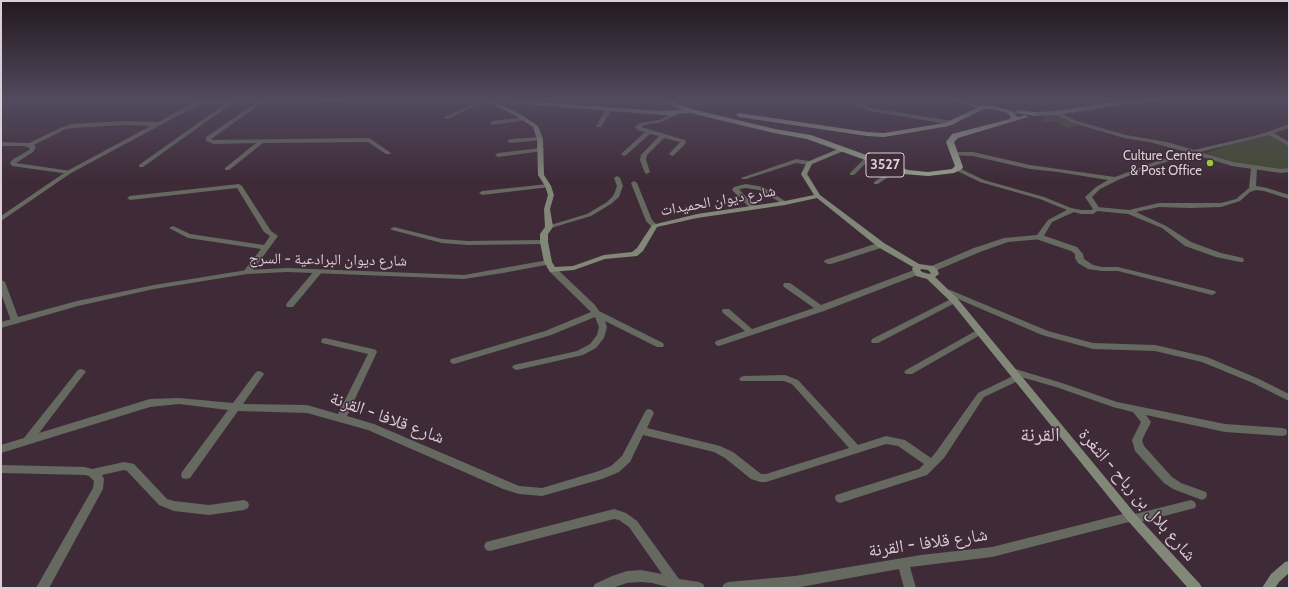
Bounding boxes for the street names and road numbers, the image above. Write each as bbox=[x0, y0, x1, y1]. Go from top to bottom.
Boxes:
road number: 3527 bbox=[866, 153, 904, 177]
street label: شارع ديوان الحميدات bbox=[659, 182, 777, 220]
street label: شارع ديوان البرادعية - السرج bbox=[249, 250, 407, 270]
street label: شارع قلافا - القرنة bbox=[327, 387, 447, 449]
street label: شارع بلال بن رباح - الثغرة bbox=[1073, 424, 1201, 566]
street label: شارع قلافا - القرنة bbox=[867, 524, 989, 562]

